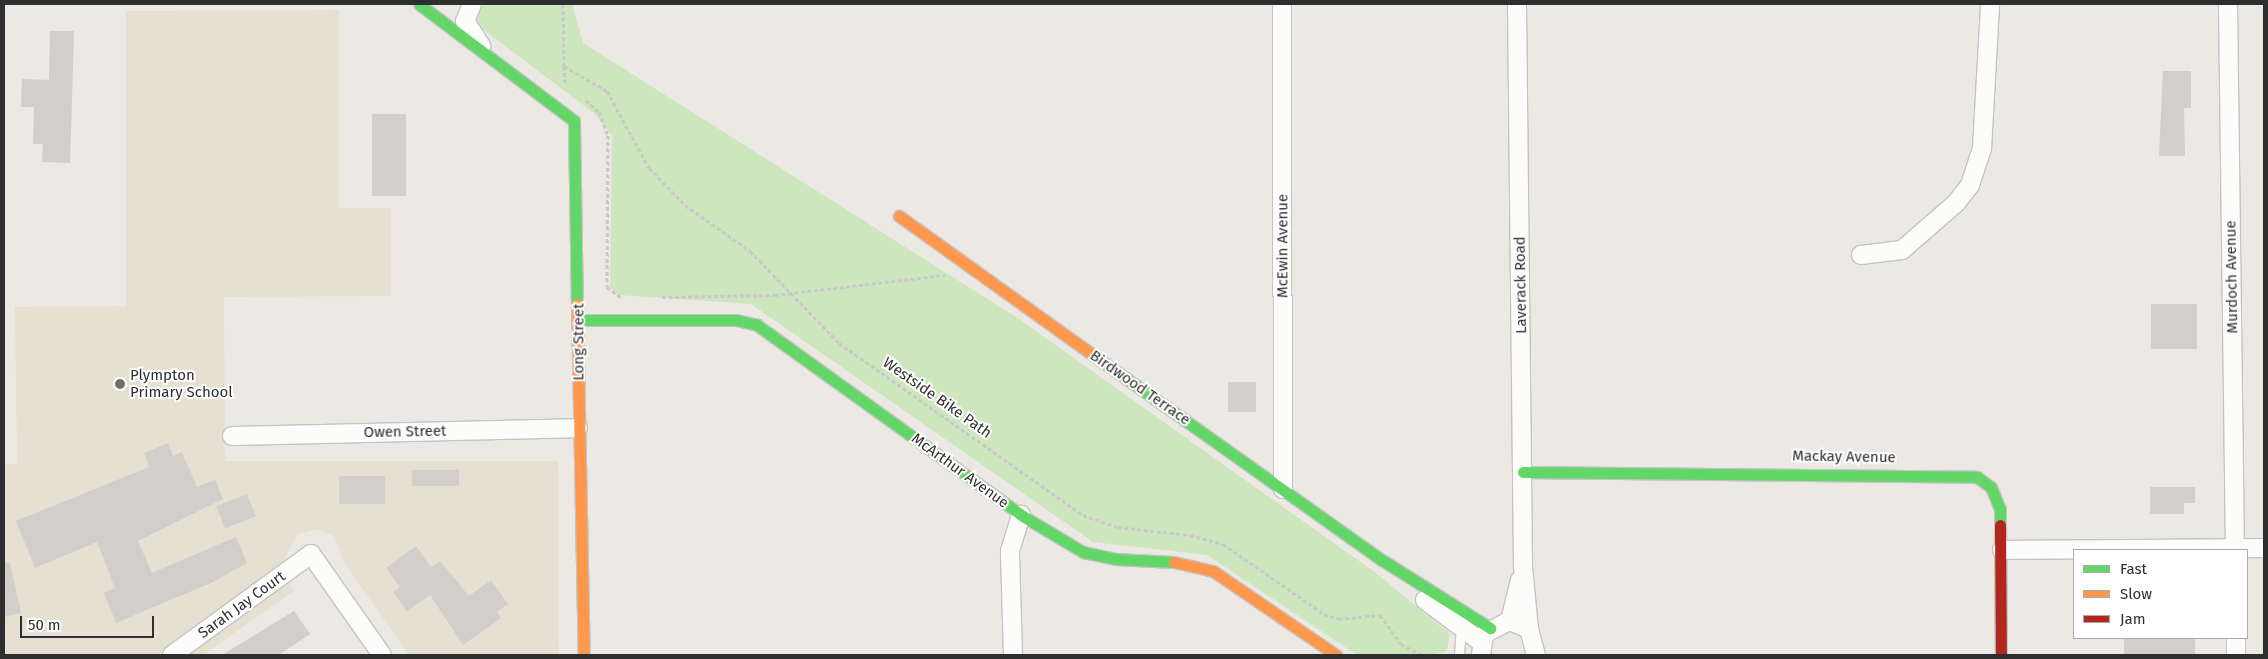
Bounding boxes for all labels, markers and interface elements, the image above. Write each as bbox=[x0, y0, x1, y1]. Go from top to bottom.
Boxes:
street label: McEwin Avenue bbox=[1274, 194, 1292, 298]
street label: Murdoch Avenue bbox=[2222, 220, 2242, 334]
street label: Laverack Road bbox=[1511, 236, 1531, 334]
street label: Long Street bbox=[570, 303, 588, 381]
street label: Birdwood Terrace bbox=[1086, 347, 1194, 429]
street label: Westside Bike Path bbox=[879, 354, 995, 442]
place label: Plympton Primary School bbox=[130, 366, 233, 401]
marker: Plympton Primary School bbox=[114, 378, 126, 390]
street label: Owen Street bbox=[363, 422, 447, 442]
street label: McArthur Avenue bbox=[908, 430, 1012, 512]
street label: Mackay Avenue bbox=[1792, 447, 1896, 467]
legend bbox=[2073, 549, 2248, 639]
text: Fast bbox=[2120, 560, 2147, 578]
street label: Sarah Jay Court bbox=[195, 567, 289, 643]
text: Slow bbox=[2120, 585, 2152, 603]
scale bar bbox=[22, 606, 156, 638]
text: Jam bbox=[2120, 610, 2146, 628]
text: 50 m bbox=[28, 616, 61, 634]

